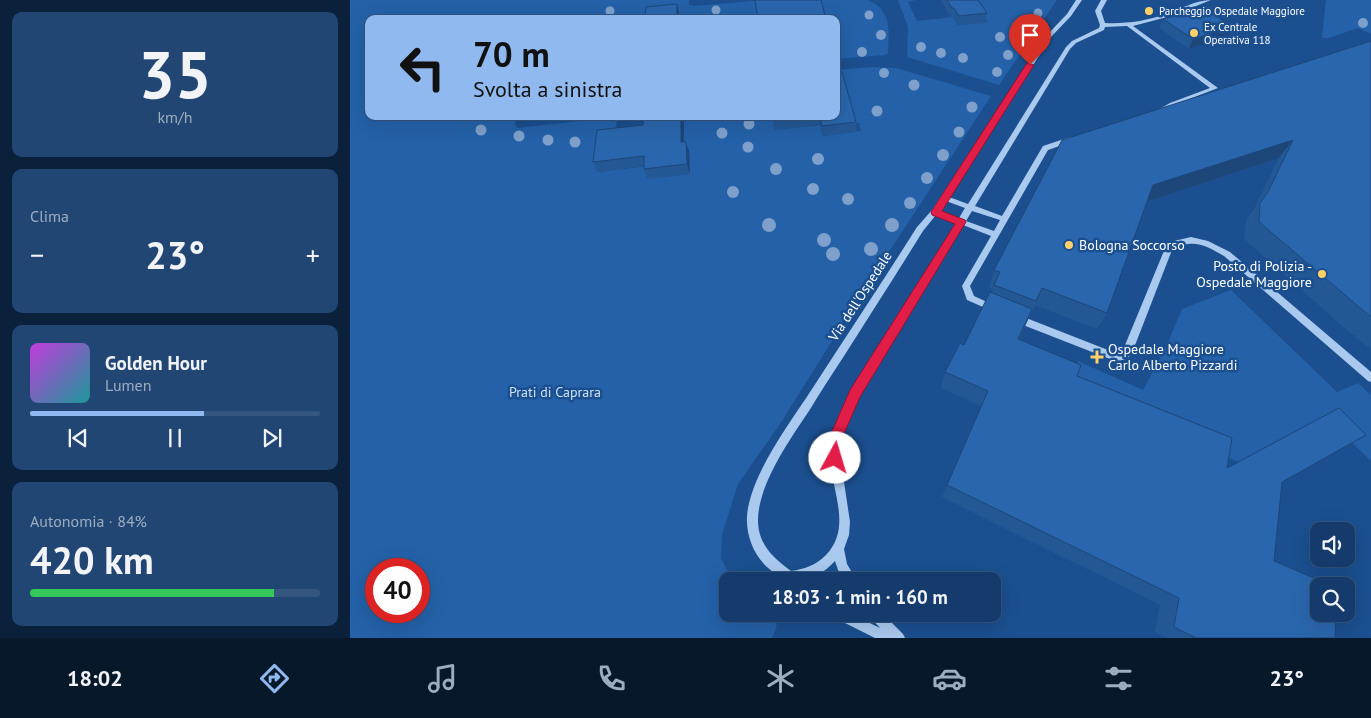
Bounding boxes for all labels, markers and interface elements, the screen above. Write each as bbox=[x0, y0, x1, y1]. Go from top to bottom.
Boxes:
place label: Parcheggio Ospedale Maggiore bbox=[1159, 4, 1305, 18]
marker: Parcheggio Ospedale Maggiore bbox=[1143, 5, 1155, 17]
pin bbox=[1009, 14, 1051, 65]
place label: Ex Centrale Operativa 118 bbox=[1204, 20, 1271, 47]
icon: arrive bbox=[1016, 21, 1044, 49]
marker: Ex Centrale Operativa 118 bbox=[1188, 27, 1200, 39]
text: 70 m bbox=[473, 31, 550, 77]
text: 35 bbox=[138, 32, 212, 116]
icon: left bbox=[390, 35, 455, 100]
text: Svolta a sinistra bbox=[473, 75, 623, 103]
text: km/h bbox=[157, 107, 193, 127]
text: Clima bbox=[30, 206, 69, 226]
text: 23° bbox=[145, 230, 205, 279]
text: − bbox=[30, 236, 44, 273]
text: + bbox=[306, 236, 320, 273]
place label: Bologna Soccorso bbox=[1079, 236, 1185, 254]
marker: Bologna Soccorso bbox=[1063, 239, 1075, 251]
street label: Via dell'Ospedale bbox=[824, 248, 896, 345]
place label: Posto di Polizia - Ospedale Maggiore bbox=[1196, 257, 1312, 291]
marker: Posto di Polizia - Ospedale Maggiore bbox=[1316, 268, 1328, 280]
place label: Ospedale Maggiore Carlo Alberto Pizzardi bbox=[1108, 340, 1237, 374]
marker: Ospedale Maggiore Carlo Alberto Pizzardi bbox=[1090, 350, 1104, 364]
text: Golden Hour bbox=[105, 351, 207, 375]
text: Lumen bbox=[105, 375, 151, 395]
park label: Prati di Caprara bbox=[509, 383, 601, 401]
icon: previous bbox=[64, 424, 92, 452]
icon: pause bbox=[161, 424, 189, 452]
icon: next bbox=[258, 424, 286, 452]
position arrow bbox=[808, 431, 860, 483]
text: Autonomia · 84% bbox=[30, 511, 147, 531]
map controls bbox=[1310, 522, 1355, 622]
button: sound bbox=[1310, 522, 1355, 567]
text: 420 km bbox=[30, 535, 154, 584]
speed limit sign: 40 bbox=[365, 558, 430, 623]
button: search bbox=[1310, 577, 1355, 622]
text: 18:03 · 1 min · 160 m bbox=[772, 585, 948, 609]
icon: directions bbox=[257, 661, 292, 696]
icon: music bbox=[425, 661, 460, 696]
icon: phone bbox=[594, 661, 629, 696]
icon: climate bbox=[763, 661, 798, 696]
icon: car bbox=[932, 661, 967, 696]
icon: filters bbox=[1101, 661, 1136, 696]
text: 18:02 bbox=[67, 664, 123, 692]
text: 23° bbox=[1269, 664, 1304, 692]

